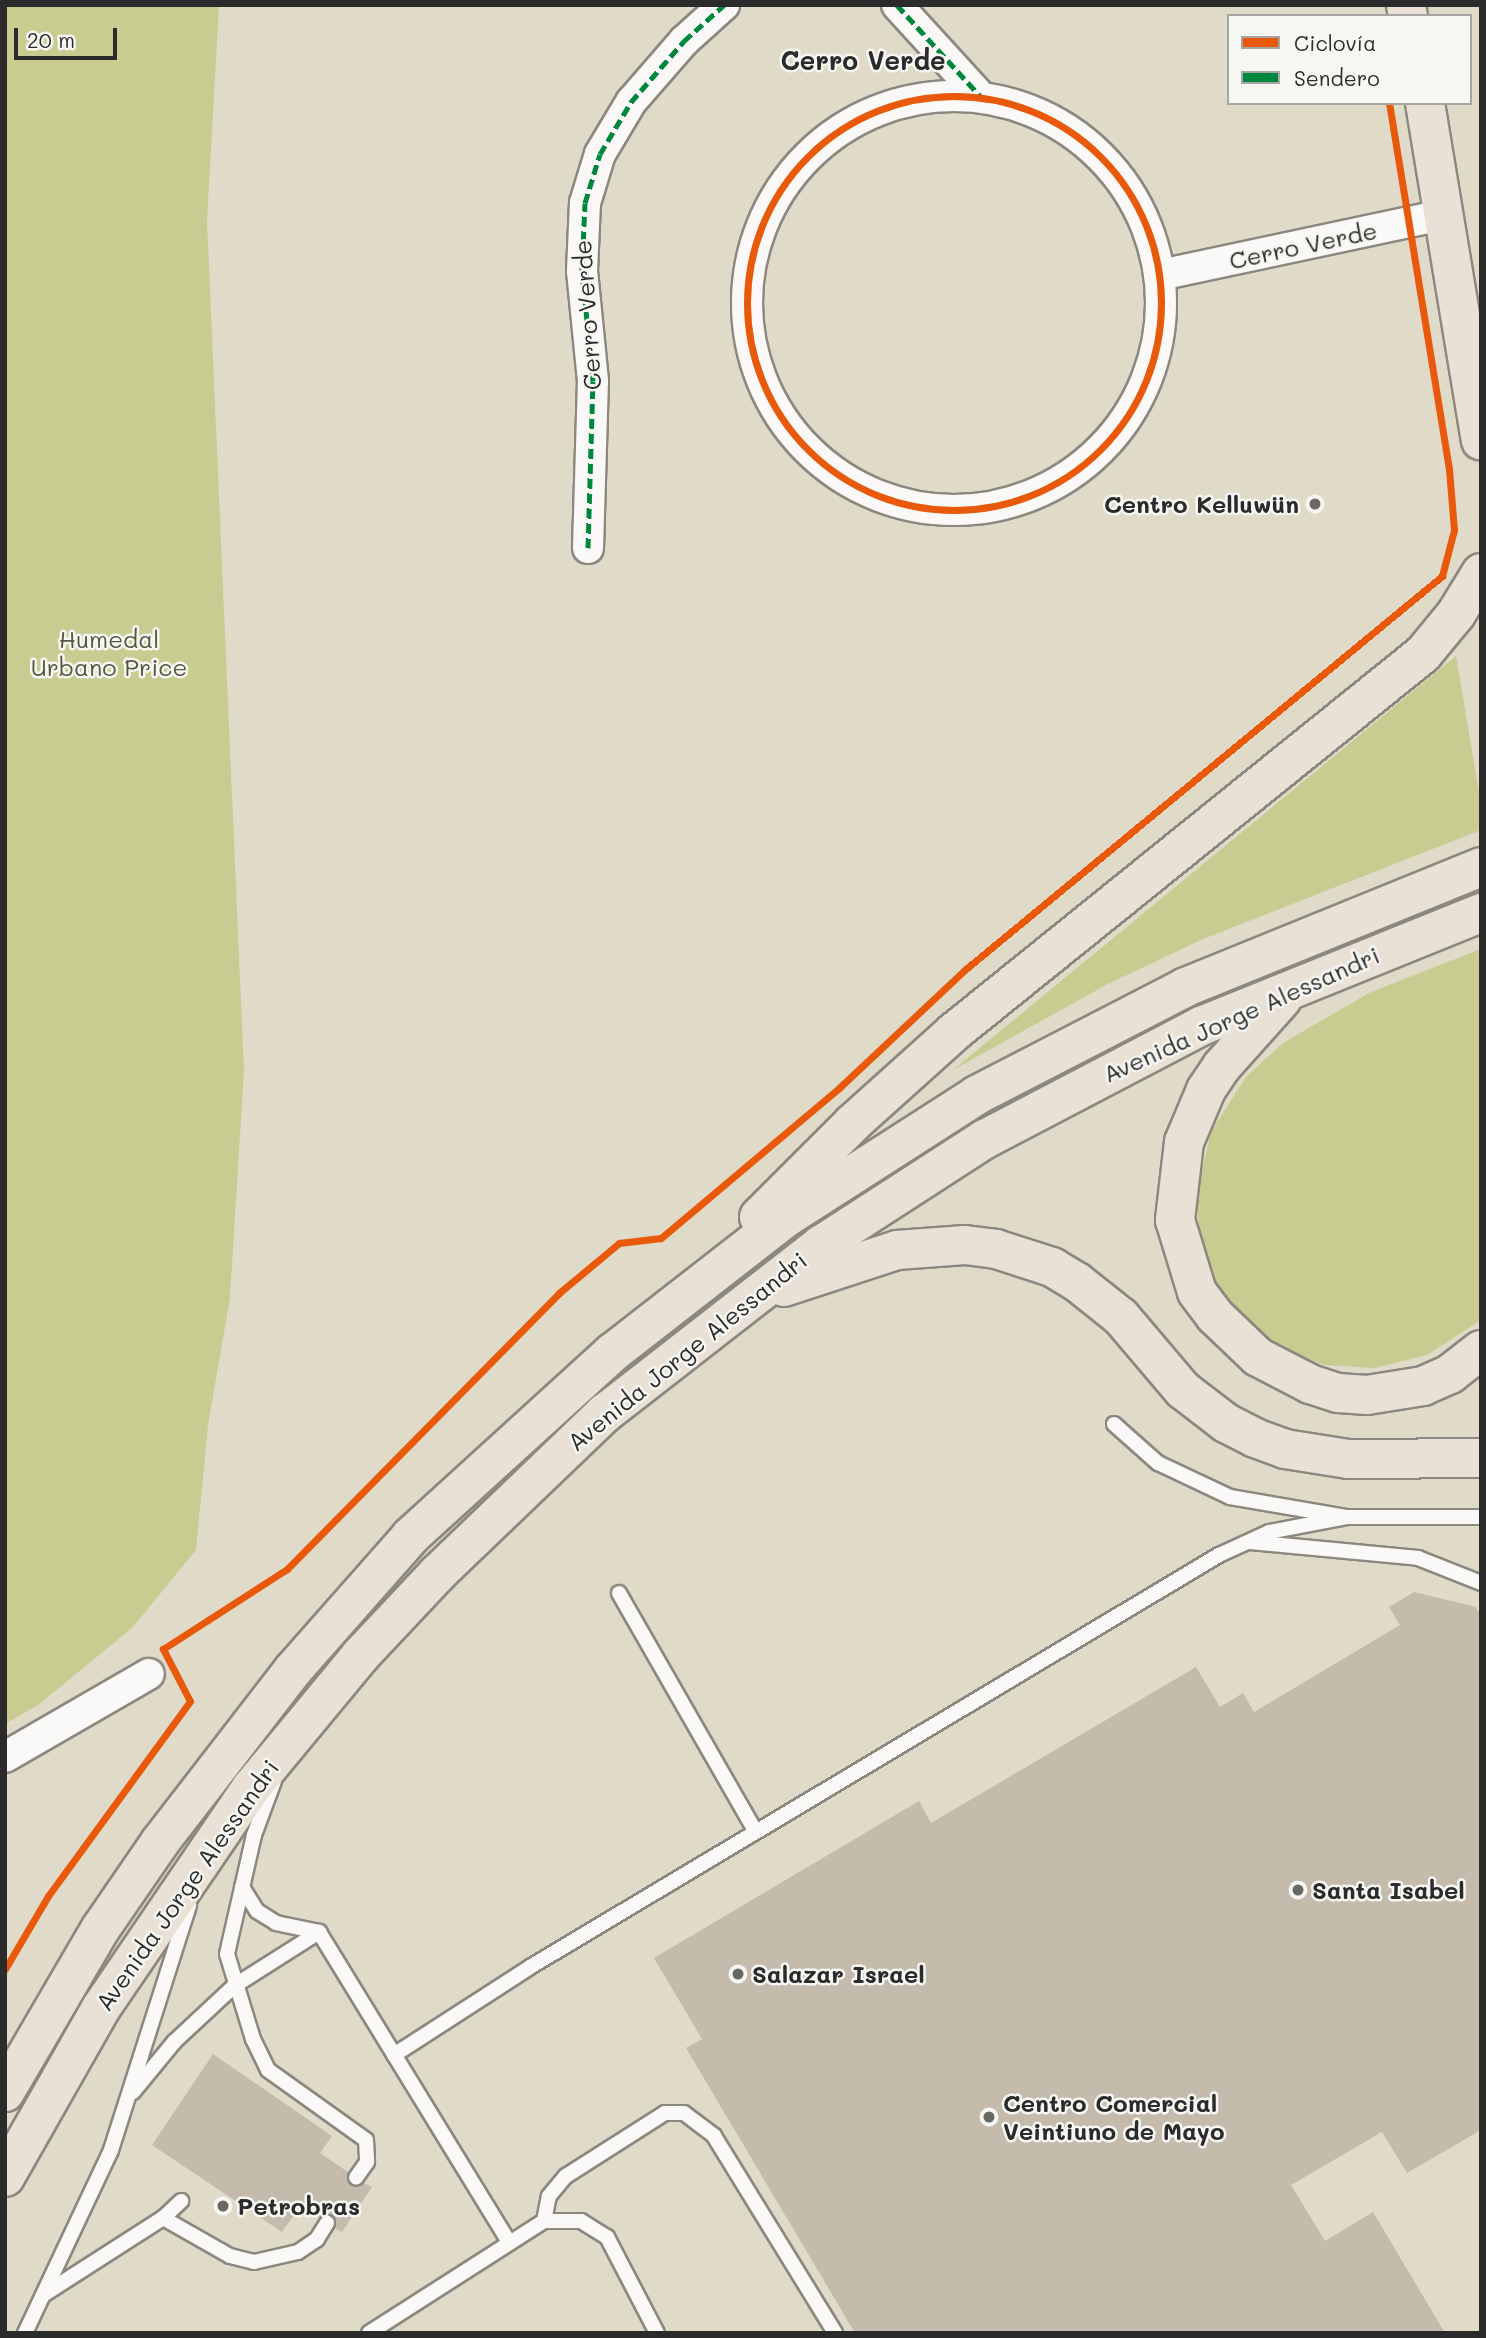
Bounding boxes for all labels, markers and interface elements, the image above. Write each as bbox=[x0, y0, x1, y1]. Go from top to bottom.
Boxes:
scale bar bbox=[18, 14, 121, 58]
legend bbox=[1227, 14, 1472, 105]
text: 20 m bbox=[27, 26, 75, 53]
text: Ciclovía bbox=[1294, 29, 1376, 56]
district label: Cerro Verde bbox=[780, 45, 946, 77]
text: Sendero bbox=[1294, 64, 1380, 91]
street label: Cerro Verde bbox=[1226, 215, 1380, 275]
street label: Cerro Verde bbox=[567, 239, 607, 391]
place label: Centro Kelluwün bbox=[1104, 490, 1299, 518]
marker: Centro Kelluwün bbox=[1305, 494, 1325, 514]
park label: Humedal Urbano Price bbox=[31, 625, 187, 681]
street label: Avenida Jorge Alessandri bbox=[1098, 940, 1384, 1088]
street label: Avenida Jorge Alessandri bbox=[561, 1245, 813, 1457]
street label: Avenida Jorge Alessandri bbox=[89, 1754, 285, 2016]
place label: Santa Isabel bbox=[1312, 1876, 1465, 1904]
marker: Santa Isabel bbox=[1290, 1882, 1306, 1898]
place label: Salazar Israel bbox=[752, 1960, 925, 1988]
marker: Salazar Israel bbox=[730, 1966, 746, 1982]
place label: Centro Comercial Veintiuno de Mayo bbox=[1003, 2089, 1224, 2145]
marker: Centro Comercial Veintiuno de Mayo bbox=[981, 2109, 997, 2125]
place label: Petrobras bbox=[237, 2192, 360, 2220]
marker: Petrobras bbox=[215, 2198, 231, 2214]

